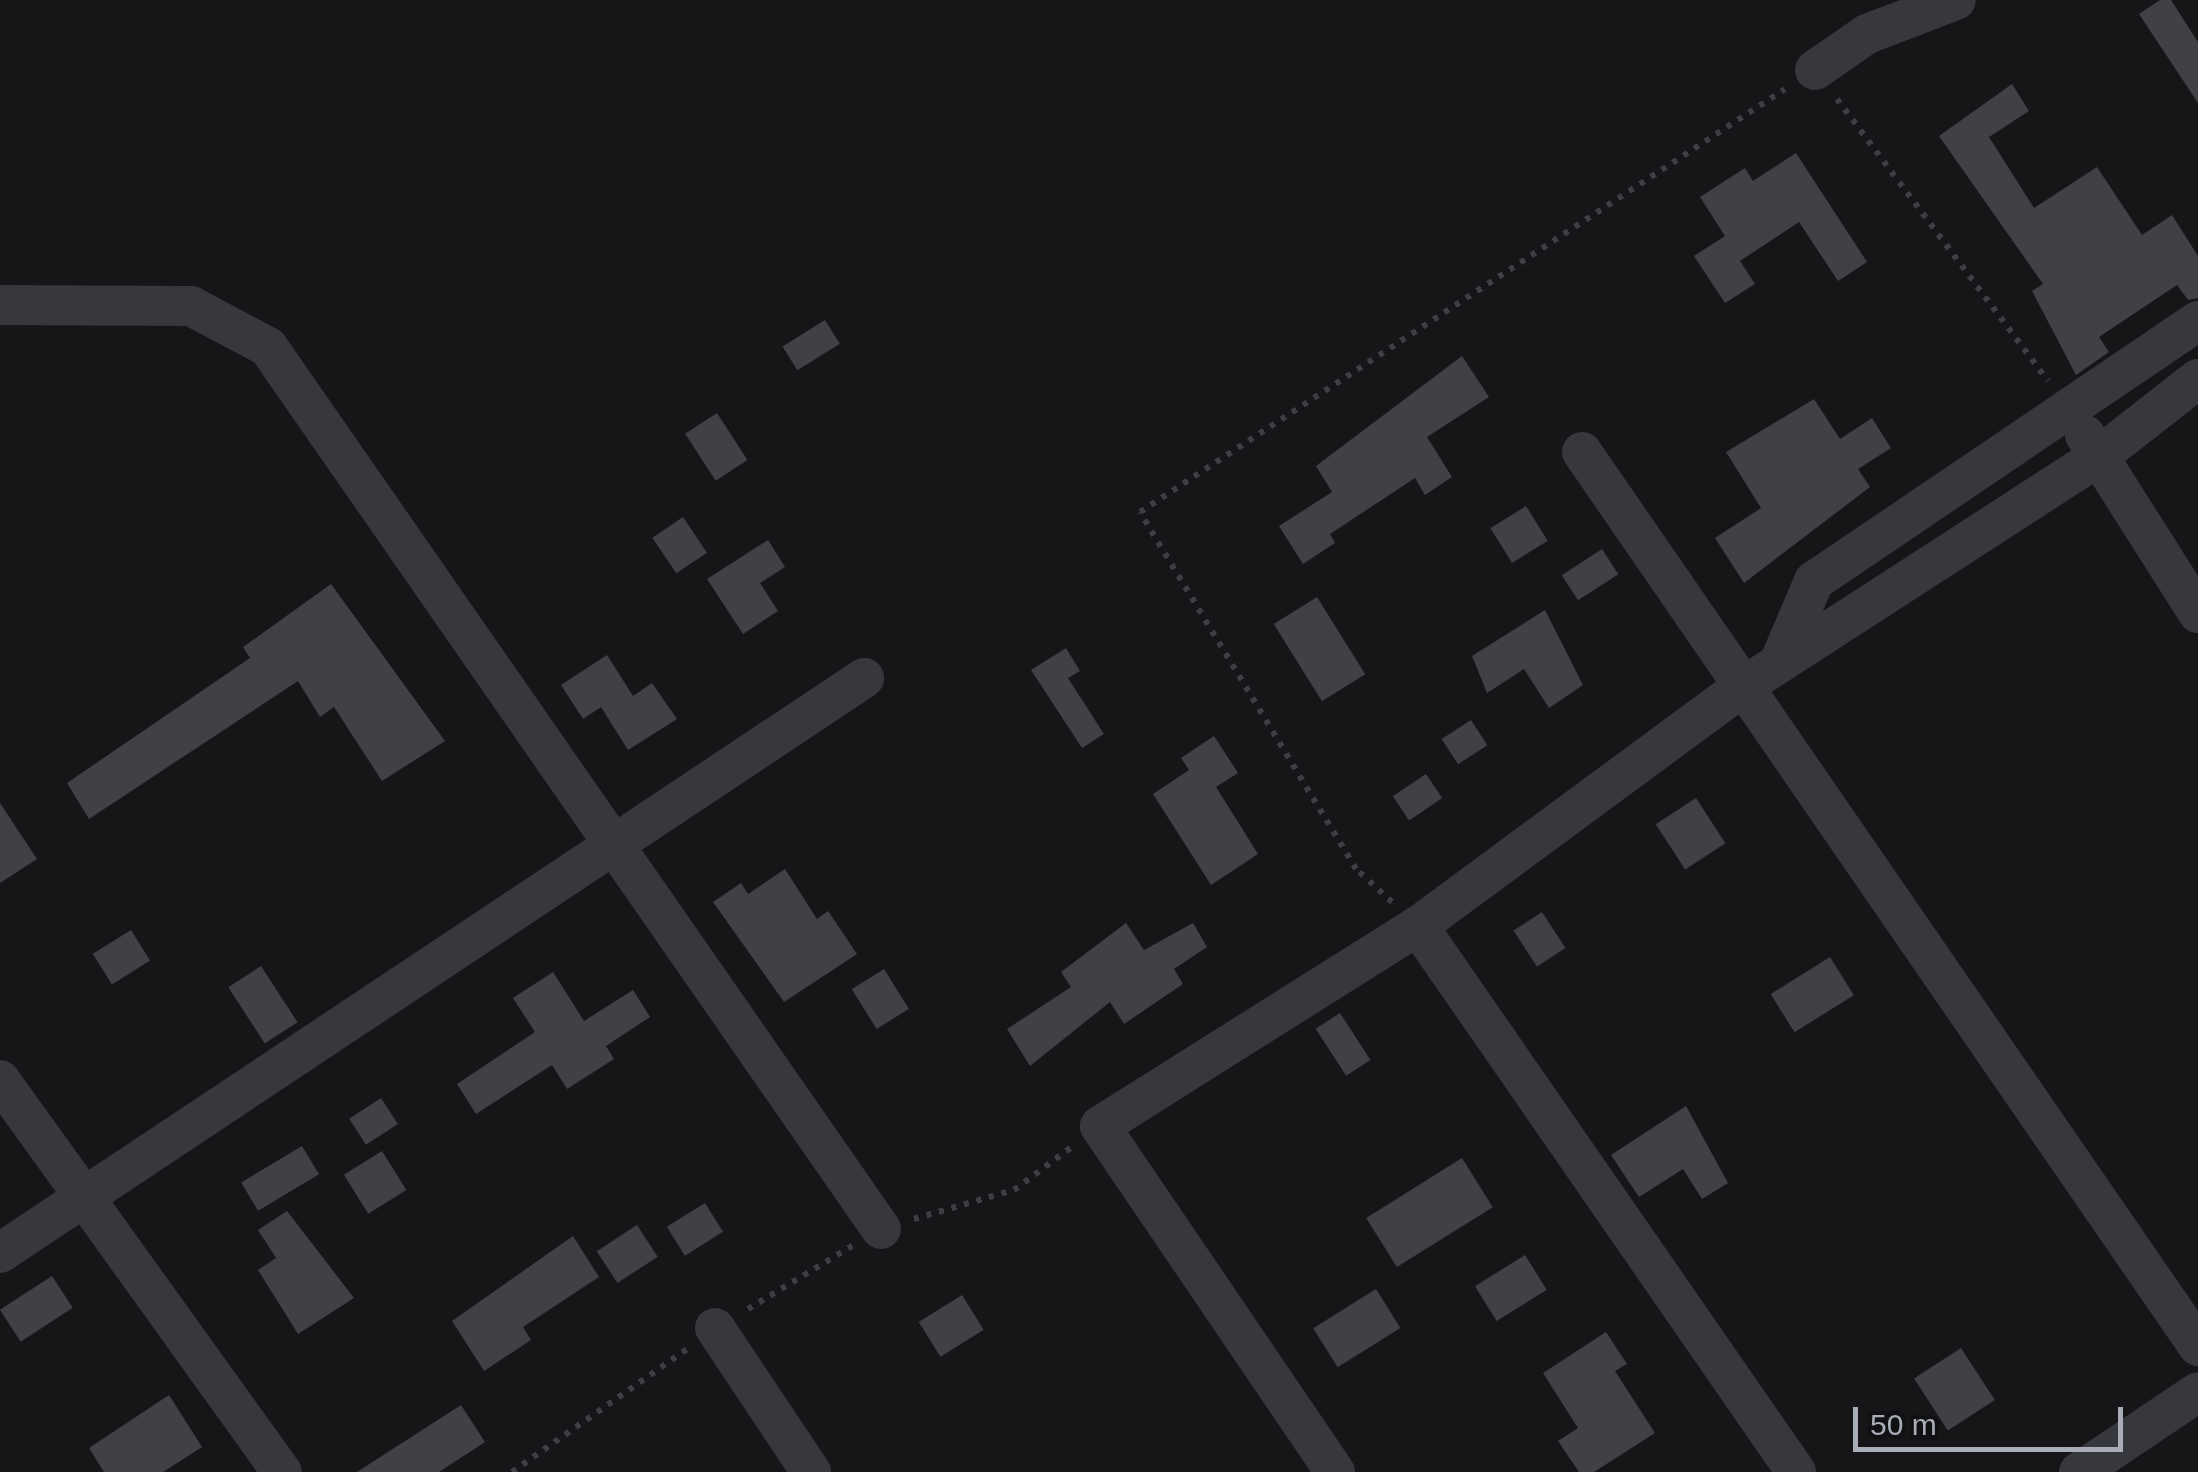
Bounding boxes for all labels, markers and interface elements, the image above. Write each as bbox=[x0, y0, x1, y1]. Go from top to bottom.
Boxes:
scale bar bbox=[1858, 1387, 2128, 1449]
text: 50 m bbox=[1870, 1408, 1937, 1441]

